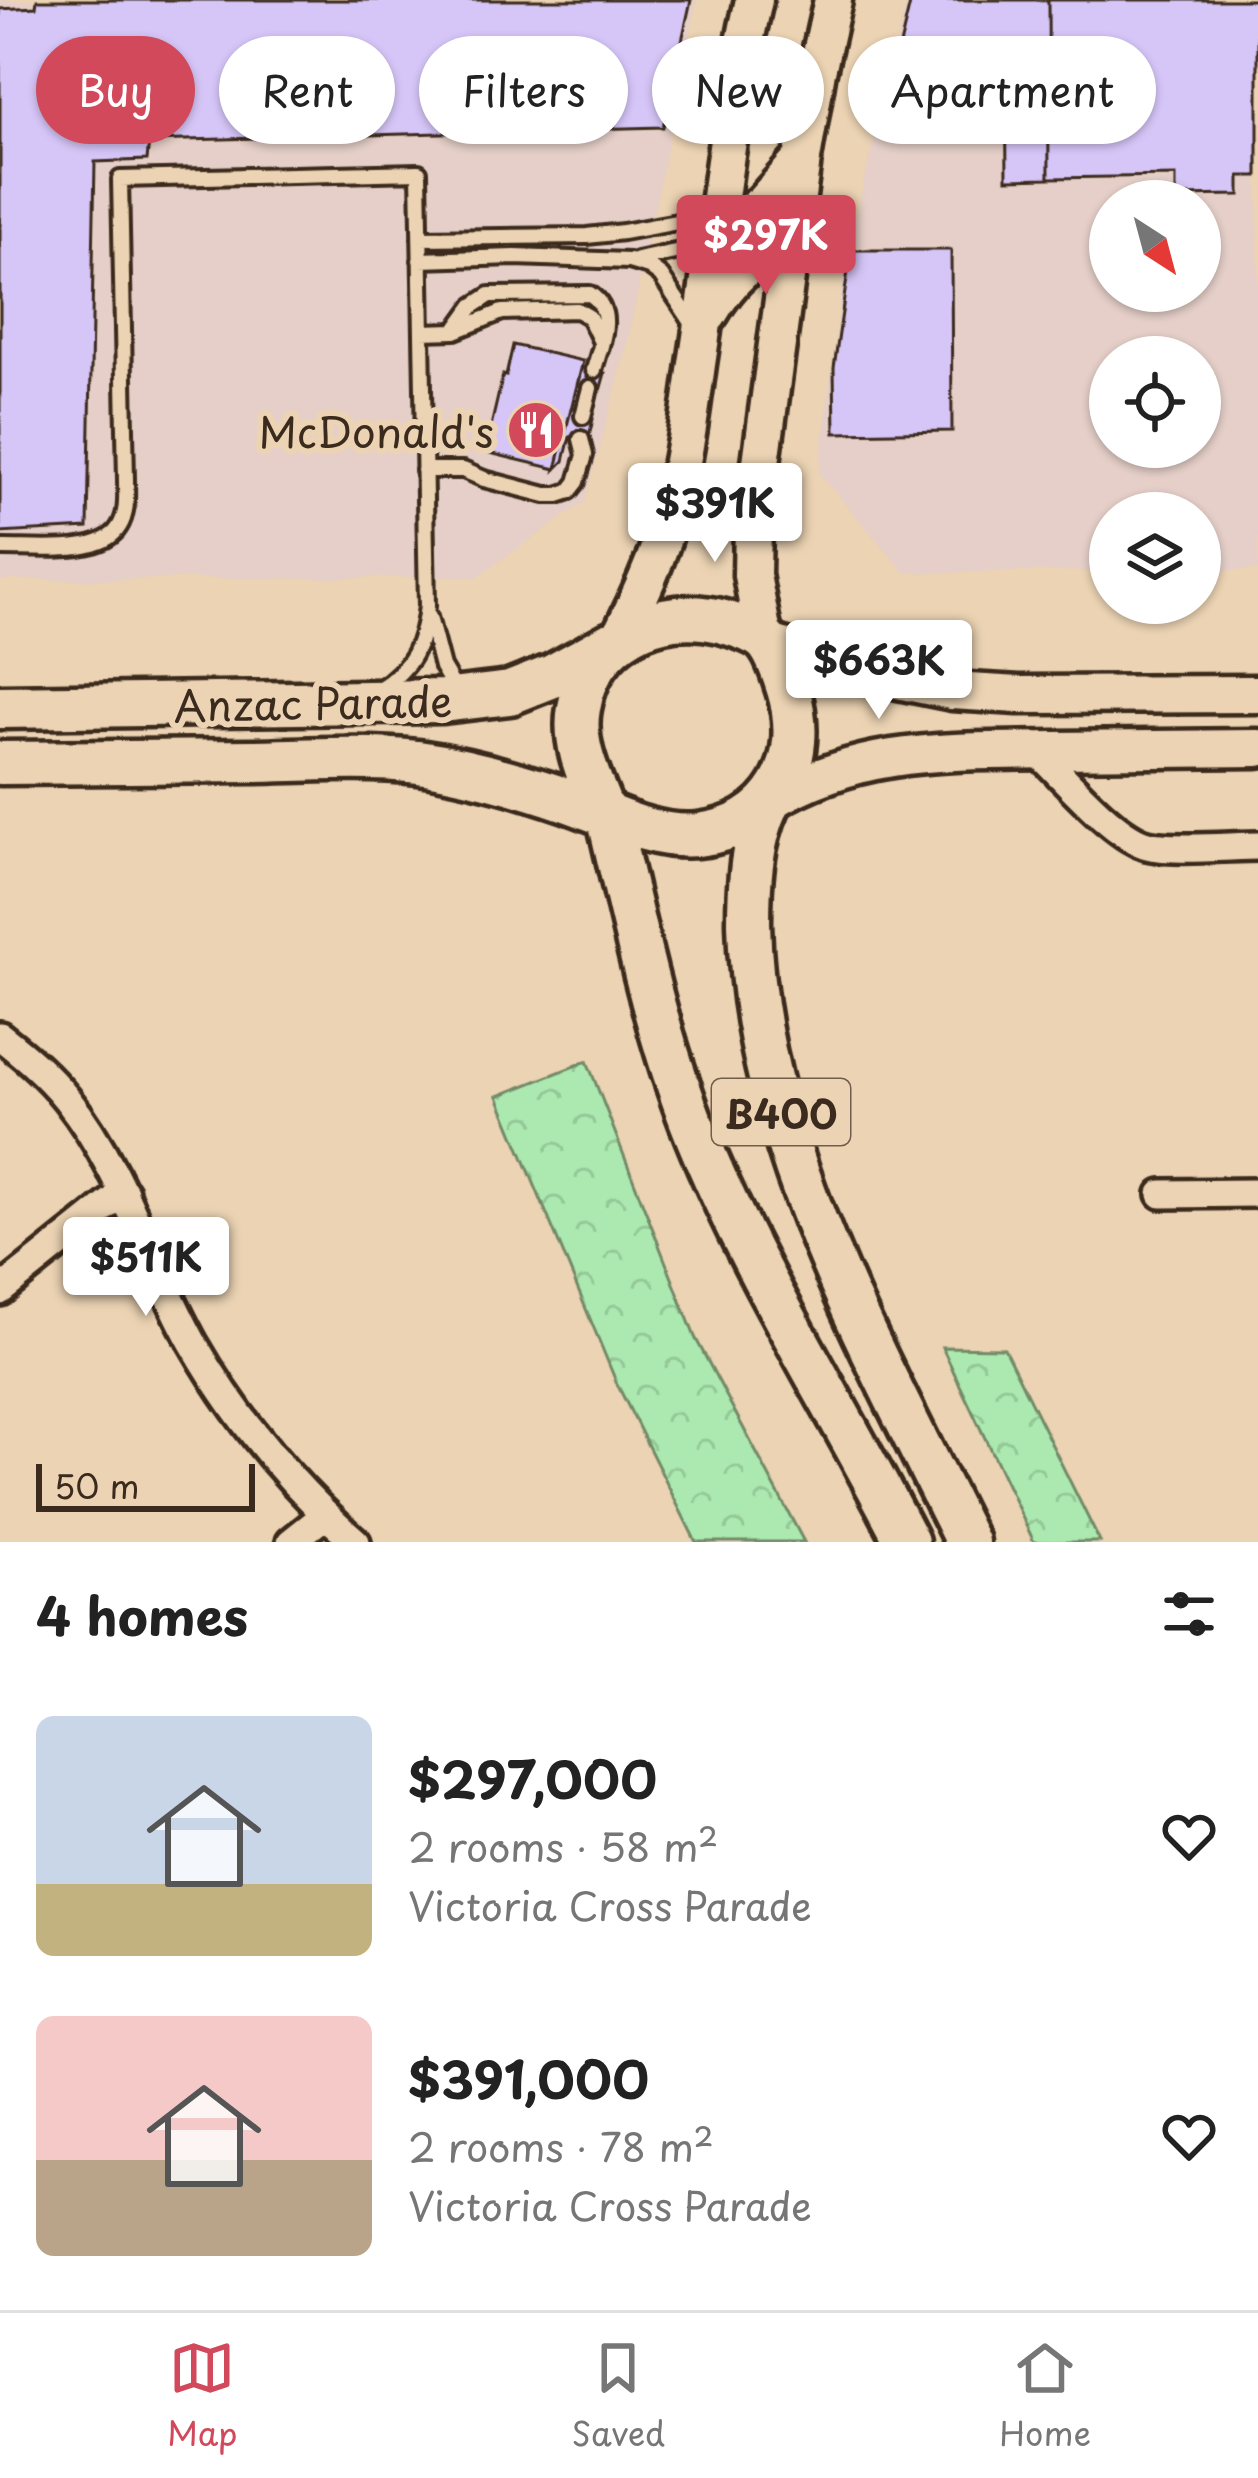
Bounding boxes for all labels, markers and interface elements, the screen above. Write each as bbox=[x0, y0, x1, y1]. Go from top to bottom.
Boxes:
chip: Buy bbox=[36, 36, 195, 144]
chip: Rent bbox=[219, 36, 395, 144]
chip: Filters bbox=[419, 36, 628, 144]
chip: New bbox=[652, 36, 824, 144]
chip: Apartment bbox=[848, 36, 1156, 144]
north arrow bbox=[1089, 180, 1221, 312]
map controls bbox=[1089, 180, 1221, 624]
pin: $297K bbox=[682, 195, 850, 297]
text: $297K bbox=[704, 204, 828, 263]
button: locate bbox=[1089, 336, 1221, 468]
place label: McDonald's bbox=[258, 399, 494, 462]
restaurant icon: McDonald's bbox=[505, 399, 567, 461]
pin: $391K bbox=[631, 463, 799, 565]
text: $391K bbox=[655, 472, 775, 531]
button: layers bbox=[1089, 492, 1221, 624]
pin: $663K bbox=[795, 620, 963, 722]
text: $663K bbox=[813, 629, 945, 688]
street label: Anzac Parade bbox=[173, 668, 453, 736]
road number: B400 bbox=[712, 1079, 850, 1145]
pin: $511K bbox=[62, 1217, 230, 1319]
text: $511K bbox=[90, 1226, 202, 1285]
scale bar bbox=[36, 1458, 255, 1511]
text: 50 m bbox=[54, 1460, 140, 1510]
text: 4 homes bbox=[36, 1576, 248, 1653]
icon: filters bbox=[1156, 1581, 1222, 1647]
text: $297,000 bbox=[408, 1739, 657, 1816]
icon: home bbox=[132, 1764, 276, 1908]
icon: heart bbox=[1156, 1803, 1222, 1869]
text: 2 rooms · 58 m² bbox=[408, 1816, 718, 1875]
text: Victoria Cross Parade bbox=[408, 1875, 812, 1934]
text: $391,000 bbox=[408, 2039, 649, 2116]
icon: home bbox=[132, 2064, 276, 2208]
icon: heart bbox=[1156, 2103, 1222, 2169]
text: 2 rooms · 78 m² bbox=[408, 2116, 714, 2175]
text: Victoria Cross Parade bbox=[408, 2175, 812, 2234]
tab: Map bbox=[167, 2335, 238, 2457]
tab: Saved bbox=[572, 2335, 665, 2457]
tab: Home bbox=[999, 2335, 1091, 2457]

